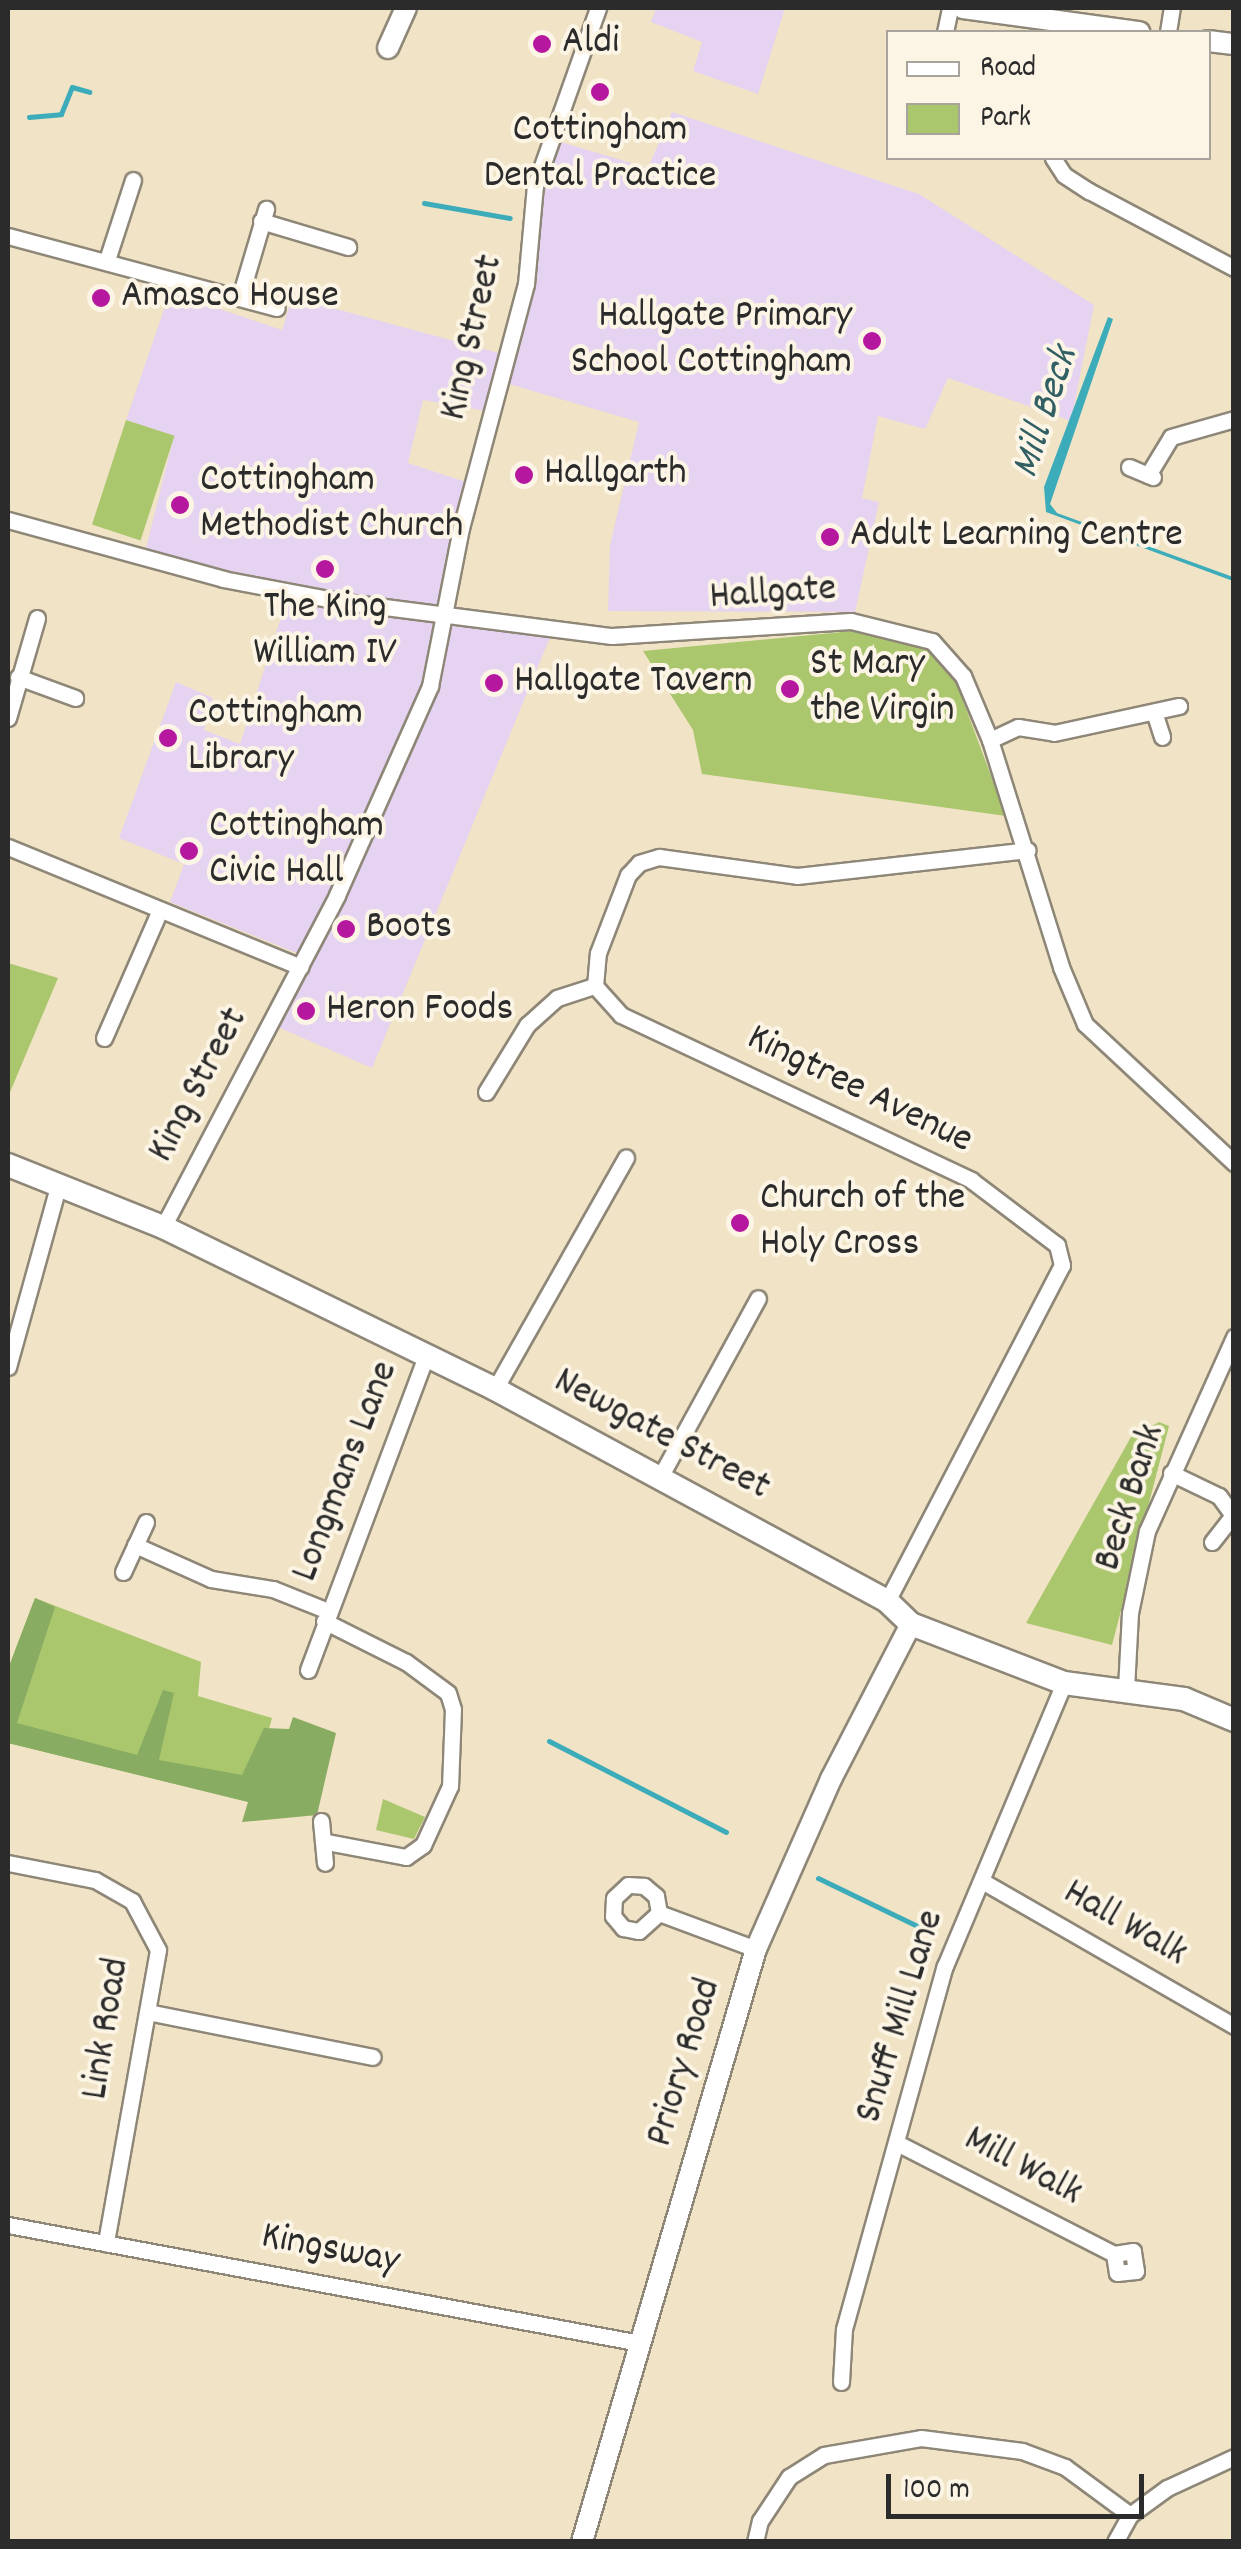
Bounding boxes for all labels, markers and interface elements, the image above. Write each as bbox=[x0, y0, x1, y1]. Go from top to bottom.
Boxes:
place label: Aldi bbox=[562, 20, 619, 68]
legend bbox=[886, 30, 1211, 160]
marker: Aldi bbox=[531, 33, 553, 55]
text: Road bbox=[980, 48, 1036, 91]
marker: Cottingham Dental Practice bbox=[589, 81, 611, 103]
text: Park bbox=[980, 98, 1031, 141]
place label: Cottingham Dental Practice bbox=[484, 108, 716, 202]
street label: King Street bbox=[432, 251, 516, 425]
place label: Amasco House bbox=[121, 274, 339, 322]
marker: Amasco House bbox=[90, 287, 112, 309]
place label: Hallgate Primary School Cottingham bbox=[571, 294, 852, 388]
marker: Hallgate Primary School Cottingham bbox=[861, 330, 883, 352]
water label: Mill Beck bbox=[1002, 341, 1092, 485]
place label: Hallgarth bbox=[544, 451, 686, 499]
place label: Cottingham Methodist Church bbox=[200, 458, 463, 552]
marker: Hallgarth bbox=[513, 464, 535, 486]
marker: Cottingham Methodist Church bbox=[169, 494, 191, 516]
place label: Adult Learning Centre bbox=[850, 513, 1183, 561]
marker: Adult Learning Centre bbox=[819, 526, 841, 548]
marker: The King William IV bbox=[314, 558, 336, 580]
street label: Hallgate bbox=[708, 567, 838, 623]
place label: The King William IV bbox=[253, 585, 397, 679]
place label: St Mary the Virgin bbox=[810, 642, 955, 736]
place label: Hallgate Tavern bbox=[514, 659, 752, 707]
marker: Hallgate Tavern bbox=[483, 672, 505, 694]
marker: St Mary the Virgin bbox=[779, 678, 801, 700]
place label: Cottingham Library bbox=[188, 691, 363, 785]
marker: Cottingham Library bbox=[157, 727, 179, 749]
place label: Cottingham Civic Hall bbox=[209, 804, 384, 898]
marker: Cottingham Civic Hall bbox=[178, 840, 200, 862]
place label: Boots bbox=[366, 905, 452, 953]
marker: Boots bbox=[335, 918, 357, 940]
place label: Heron Foods bbox=[326, 987, 513, 1035]
street label: King Street bbox=[139, 1000, 261, 1172]
marker: Heron Foods bbox=[295, 1000, 317, 1022]
street label: Kingtree Avenue bbox=[738, 1016, 980, 1166]
place label: Church of the Holy Cross bbox=[760, 1176, 965, 1270]
marker: Church of the Holy Cross bbox=[729, 1212, 751, 1234]
street label: Longmans Lane bbox=[283, 1355, 411, 1589]
street label: Newgate Street bbox=[545, 1359, 777, 1513]
street label: Beck Bank bbox=[1086, 1419, 1178, 1577]
street label: Hall Walk bbox=[1054, 1870, 1194, 1980]
street label: Snuff Mill Lane bbox=[847, 1905, 957, 2129]
street label: Link Road bbox=[73, 1955, 143, 2103]
street label: Priory Road bbox=[638, 1973, 734, 2153]
street label: Mill Walk bbox=[955, 2117, 1089, 2219]
street label: Kingsway bbox=[257, 2214, 403, 2288]
scale bar bbox=[891, 2454, 1148, 2516]
text: 100 m bbox=[903, 2470, 970, 2513]

